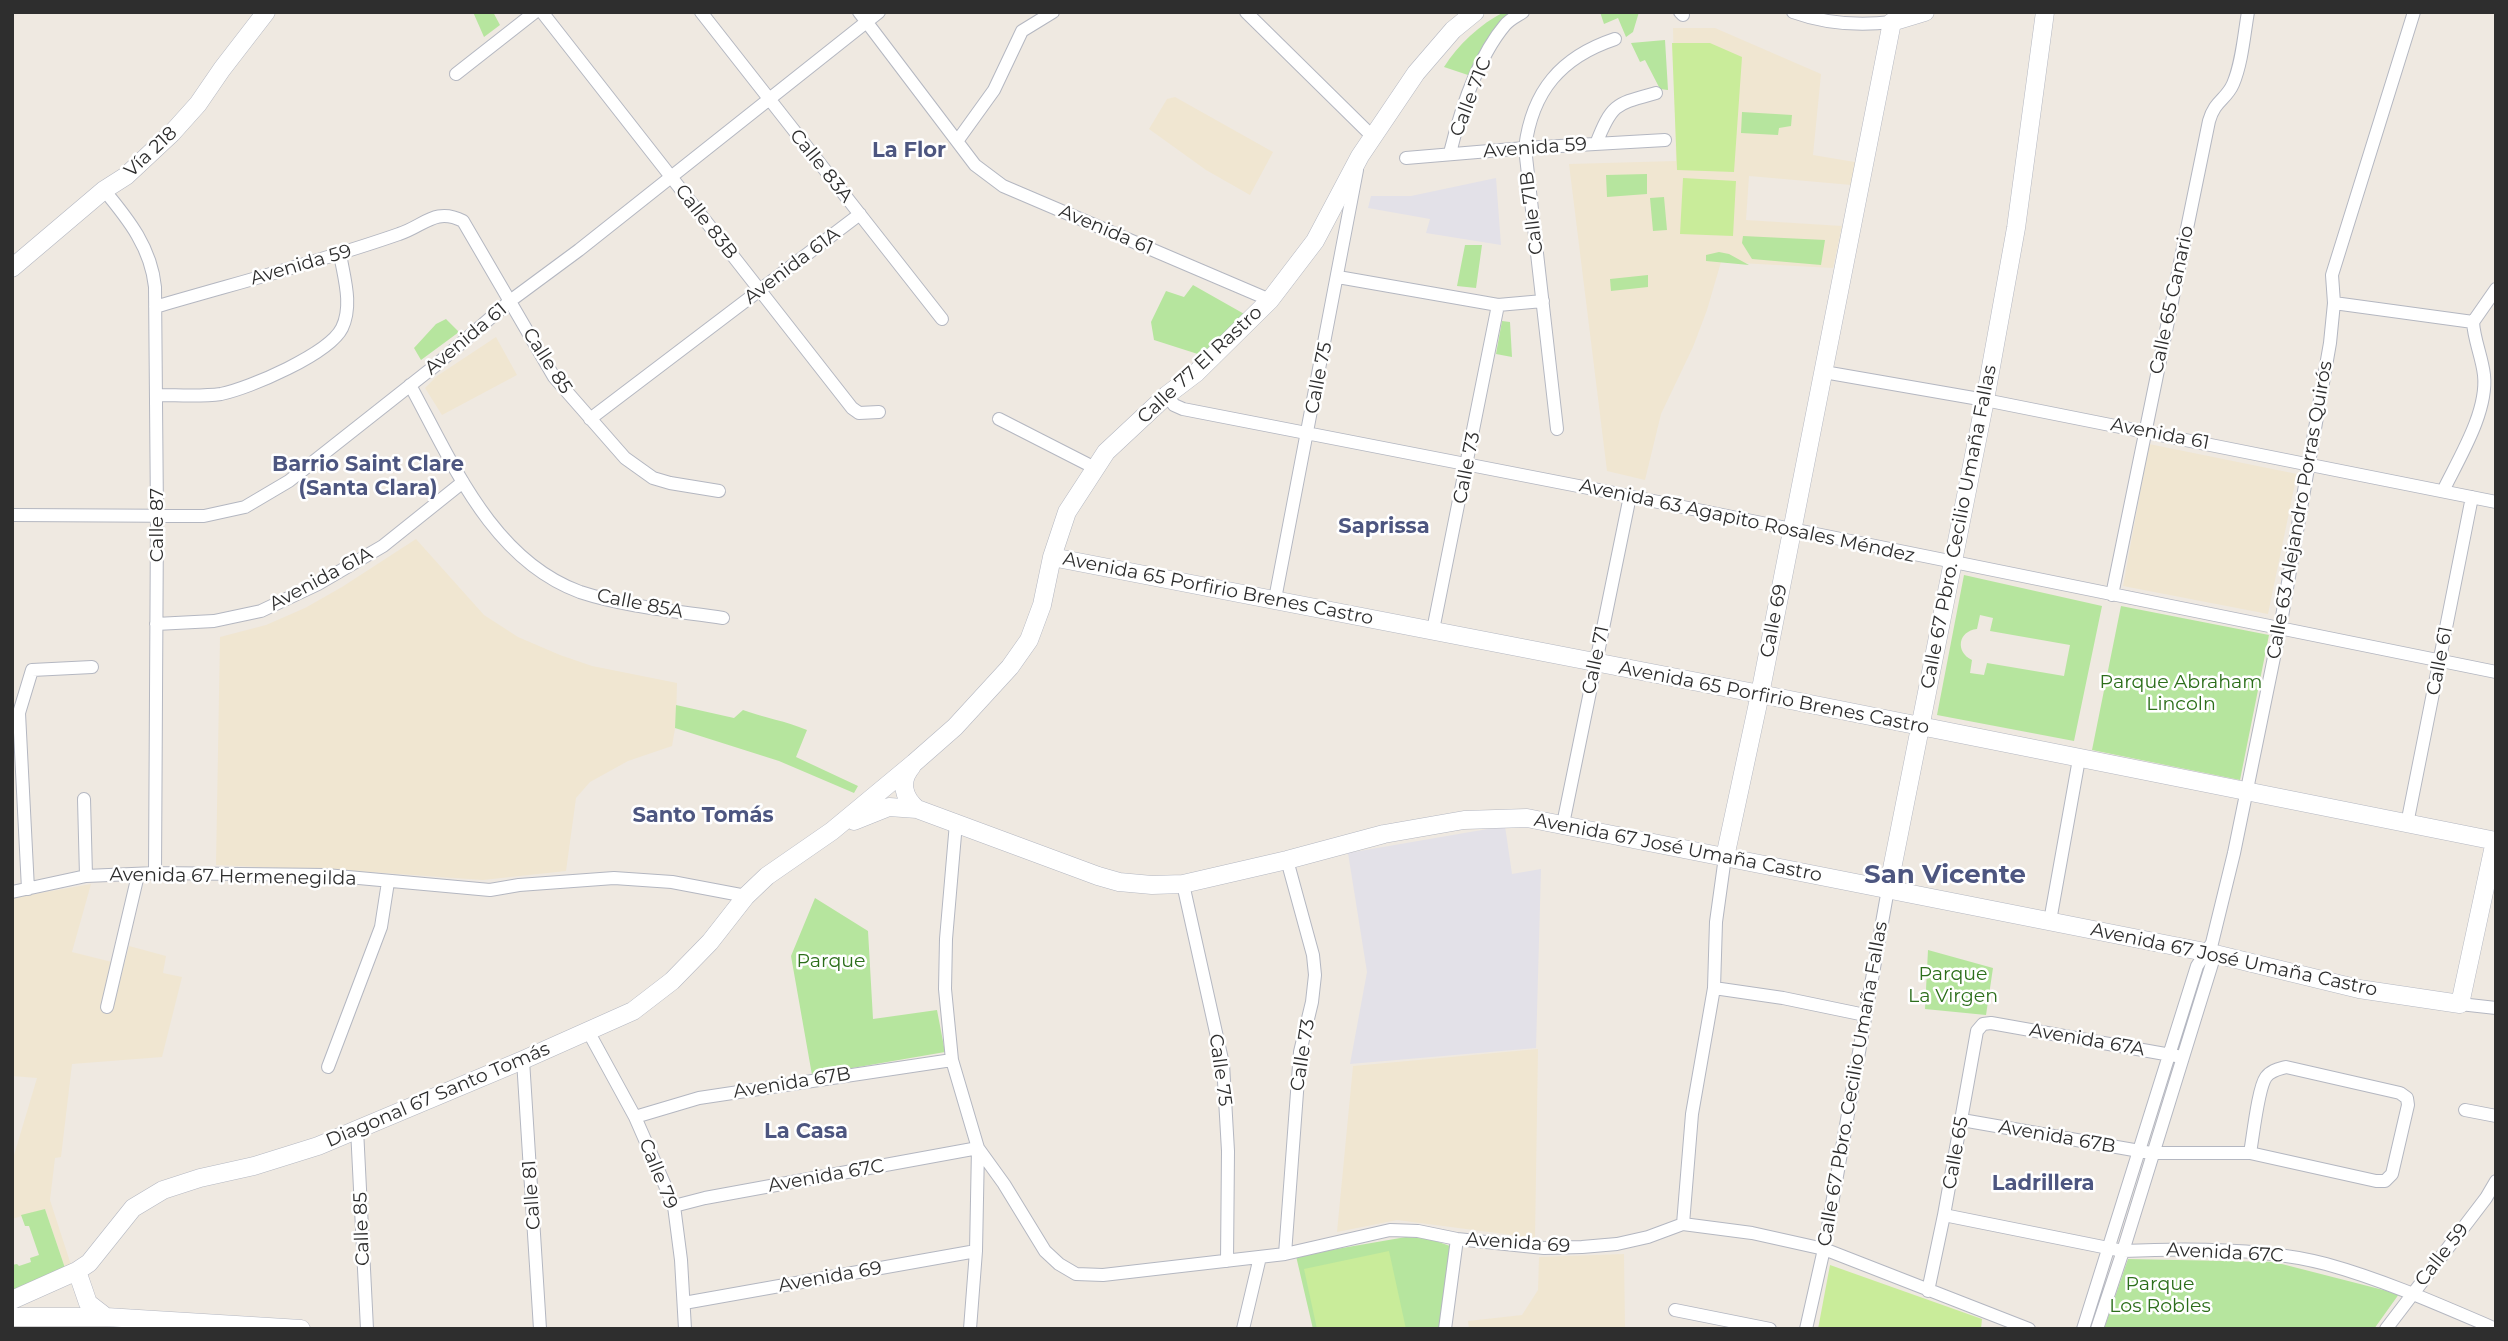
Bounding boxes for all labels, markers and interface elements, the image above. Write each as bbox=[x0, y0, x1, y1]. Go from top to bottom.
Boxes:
street label: Calle 71C bbox=[1445, 54, 1497, 140]
street label: Vía 218 bbox=[120, 122, 182, 182]
street label: Calle 83A bbox=[785, 125, 857, 207]
street label: Avenida 59 bbox=[1482, 133, 1588, 163]
district label: La Flor bbox=[872, 138, 946, 164]
street label: Calle 71B bbox=[1516, 170, 1548, 256]
street label: Calle 83B bbox=[670, 180, 742, 264]
street label: Avenida 61 bbox=[1055, 200, 1157, 260]
street label: Avenida 61A bbox=[740, 223, 844, 309]
street label: Calle 65 Canario bbox=[2145, 223, 2199, 377]
street label: Avenida 59 bbox=[248, 240, 354, 290]
street label: Avenida 61 bbox=[420, 298, 512, 380]
street label: Calle 77 El Rastro bbox=[1133, 301, 1267, 429]
street label: Calle 85 bbox=[517, 324, 577, 398]
street label: Calle 75 bbox=[1301, 340, 1337, 416]
street label: Calle 63 Alejandro Porras Quirós bbox=[2263, 359, 2337, 661]
street label: Calle 67 Pbro. Cecilio Umaña Fallas bbox=[1916, 363, 2002, 691]
street label: Avenida 61 bbox=[2109, 413, 2211, 455]
street label: Calle 73 bbox=[1449, 430, 1485, 506]
district label: Barrio Saint Clare (Santa Clara) bbox=[272, 452, 464, 502]
street label: Avenida 63 Agapito Rosales Méndez bbox=[1577, 474, 1917, 568]
street label: Calle 87 bbox=[146, 488, 168, 562]
district label: Saprissa bbox=[1338, 514, 1430, 540]
street label: Avenida 61A bbox=[265, 542, 377, 616]
street label: Avenida 65 Porfirio Brenes Castro bbox=[1061, 548, 1375, 630]
street label: Calle 69 bbox=[1756, 582, 1792, 660]
street label: Calle 85A bbox=[595, 584, 685, 624]
street label: Calle 71 bbox=[1578, 624, 1614, 696]
street label: Calle 61 bbox=[2422, 625, 2458, 697]
street label: Avenida 65 Porfirio Brenes Castro bbox=[1617, 657, 1931, 739]
park label: Parque Abraham Lincoln bbox=[2100, 671, 2262, 715]
district label: Santo Tomás bbox=[632, 803, 774, 829]
street label: Avenida 67 José Umaña Castro bbox=[1532, 809, 1824, 887]
district label: San Vicente bbox=[1864, 859, 2026, 891]
street label: Avenida 67 Hermenegilda bbox=[109, 863, 357, 891]
street label: Avenida 67 José Umaña Castro bbox=[2089, 918, 2379, 1002]
street label: Calle 67 Pbro. Cecilio Umaña Fallas bbox=[1813, 920, 1893, 1248]
park label: Parque bbox=[796, 950, 866, 972]
park label: Parque La Virgen bbox=[1908, 963, 1998, 1007]
street label: Calle 73 bbox=[1286, 1017, 1320, 1093]
street label: Avenida 67A bbox=[2028, 1019, 2146, 1061]
street label: Calle 75 bbox=[1204, 1032, 1236, 1108]
street label: Diagonal 67 Santo Tomás bbox=[323, 1037, 553, 1153]
street label: Avenida 67B bbox=[732, 1062, 852, 1104]
street label: Calle 65 bbox=[1938, 1115, 1974, 1191]
street label: Avenida 67B bbox=[1997, 1115, 2117, 1159]
district label: La Casa bbox=[764, 1119, 848, 1145]
street label: Calle 79 bbox=[634, 1135, 682, 1213]
street label: Avenida 67C bbox=[766, 1155, 886, 1197]
street label: Calle 81 bbox=[518, 1159, 546, 1231]
district label: Ladrillera bbox=[1992, 1171, 2094, 1197]
street label: Calle 85 bbox=[349, 1192, 375, 1266]
street label: Calle 59 bbox=[2410, 1219, 2474, 1291]
street label: Avenida 69 bbox=[1465, 1228, 1571, 1258]
street label: Avenida 67C bbox=[2166, 1239, 2284, 1267]
street label: Avenida 69 bbox=[776, 1257, 884, 1297]
park label: Parque Los Robles bbox=[2109, 1273, 2211, 1317]

